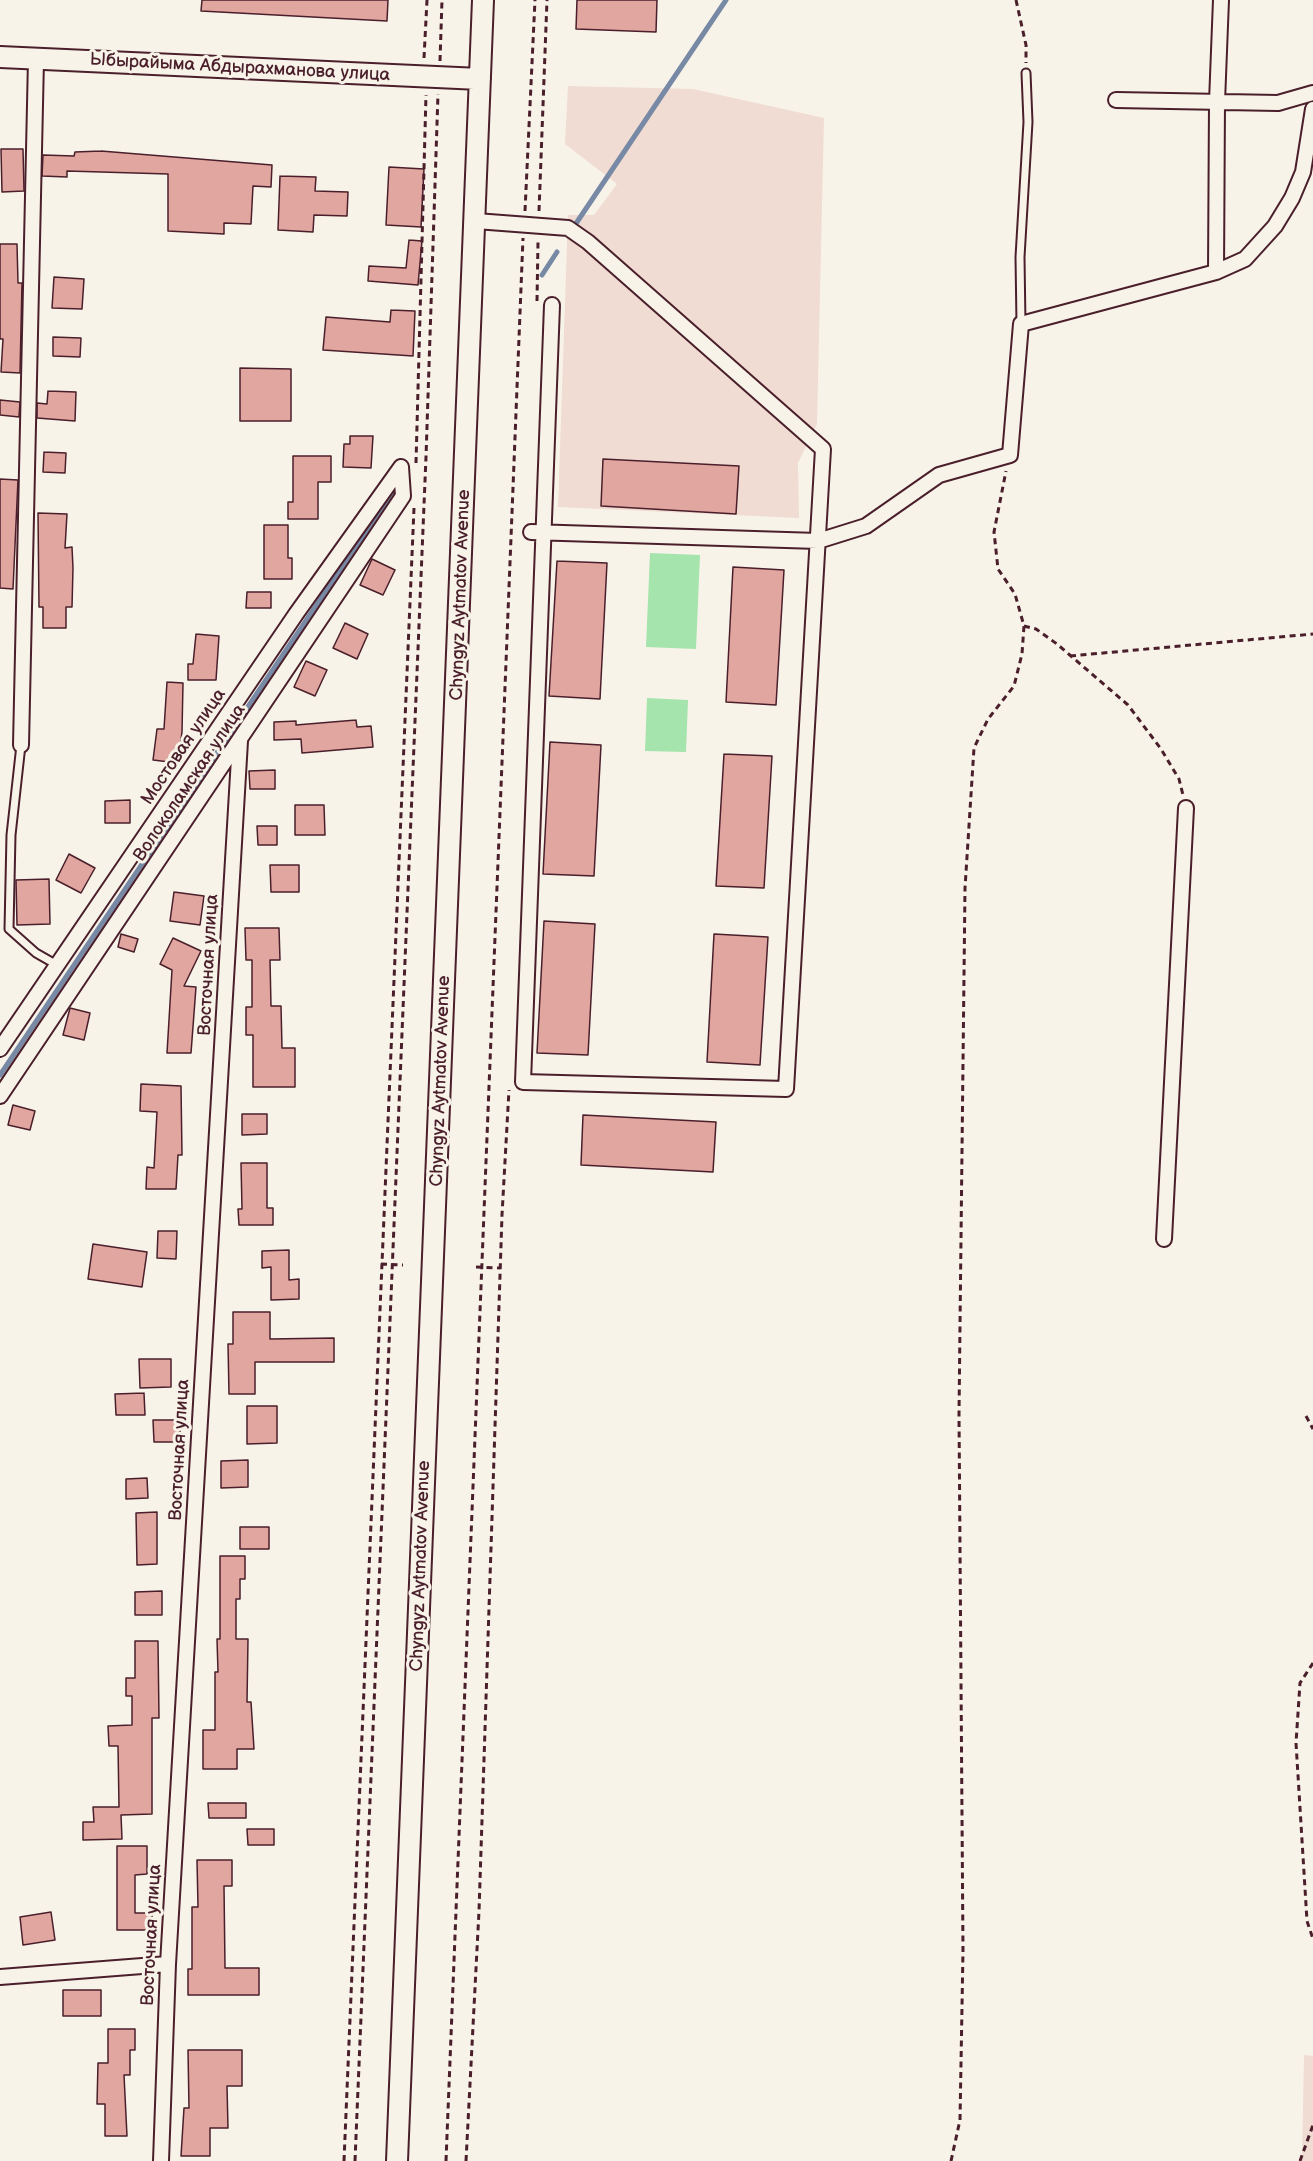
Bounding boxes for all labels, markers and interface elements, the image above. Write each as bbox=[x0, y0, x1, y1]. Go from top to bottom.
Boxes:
street label: Ыбырайыма Абдырахманова улица bbox=[89, 49, 391, 87]
street label: Chyngyz Aytmatov Avenue bbox=[447, 489, 475, 701]
street label: Мостовая улица bbox=[137, 685, 231, 809]
street label: Волоколамская улица bbox=[129, 700, 251, 866]
street label: Восточная улица bbox=[195, 894, 223, 1036]
street label: Chyngyz Aytmatov Avenue bbox=[427, 975, 455, 1187]
street label: Восточная улица bbox=[166, 1379, 194, 1521]
street label: Chyngyz Aytmatov Avenue bbox=[407, 1460, 435, 1672]
street label: Восточная улица bbox=[138, 1864, 166, 2006]

